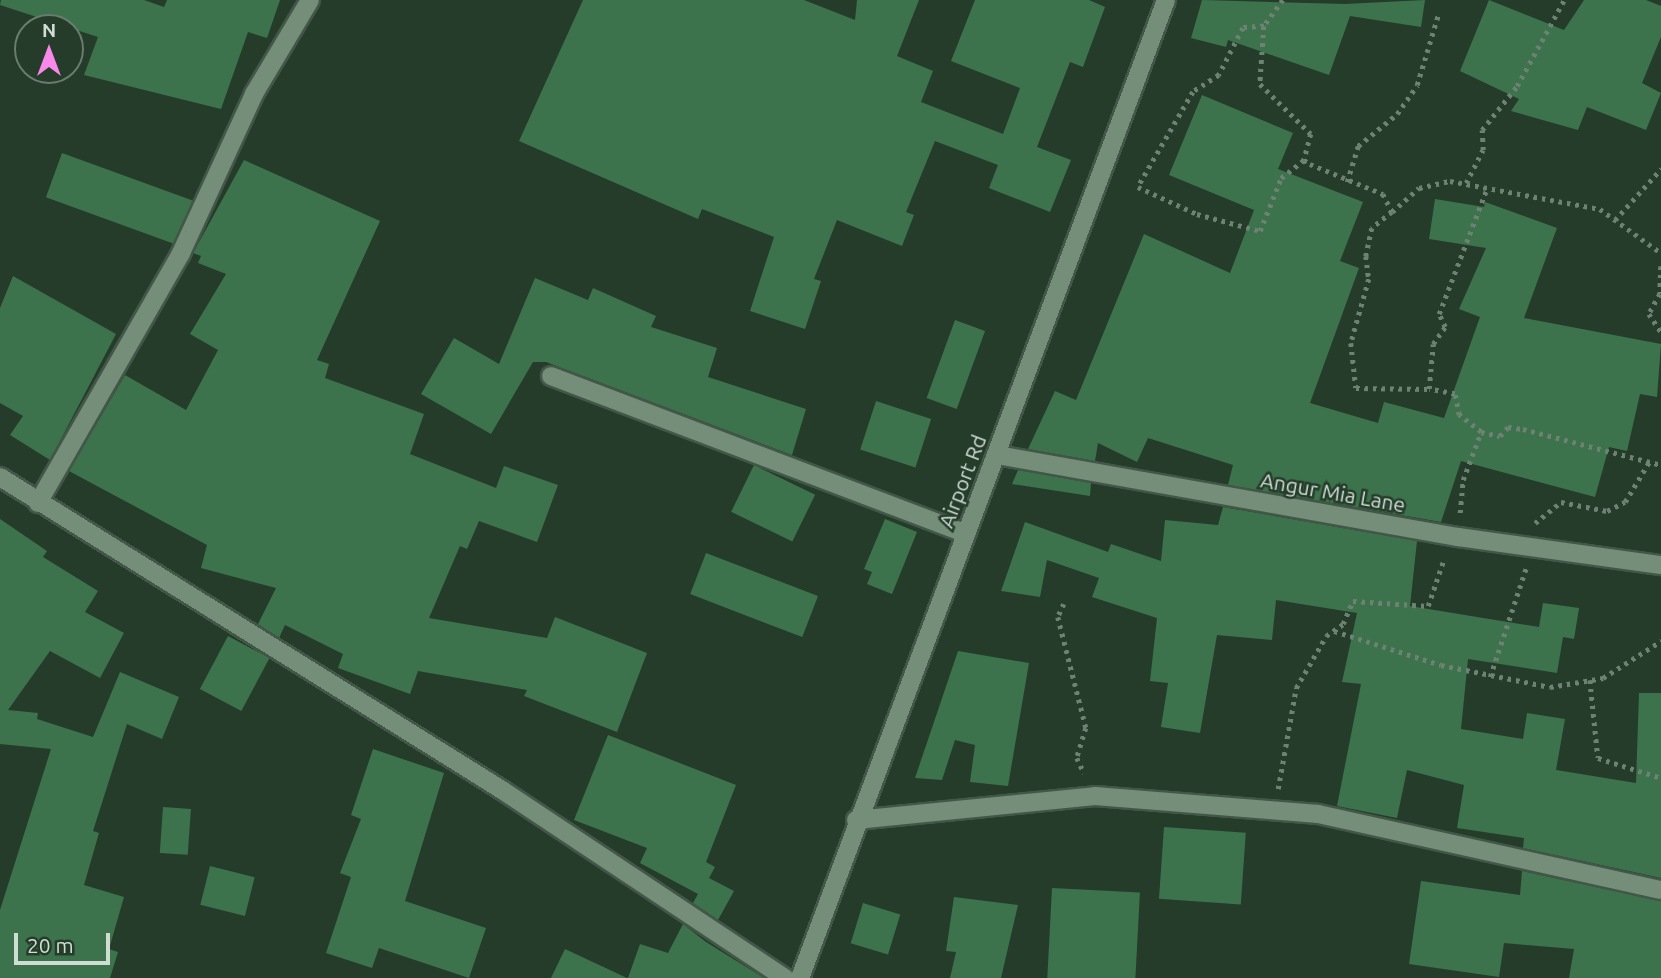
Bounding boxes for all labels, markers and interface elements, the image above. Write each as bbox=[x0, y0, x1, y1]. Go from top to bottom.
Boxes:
north arrow bbox=[14, 14, 84, 84]
text: N bbox=[42, 19, 56, 41]
street label: Airport Rd bbox=[933, 431, 991, 531]
street label: Angur Mia Lane bbox=[1259, 467, 1407, 517]
scale bar bbox=[18, 918, 114, 962]
text: 20 m bbox=[27, 933, 74, 957]

